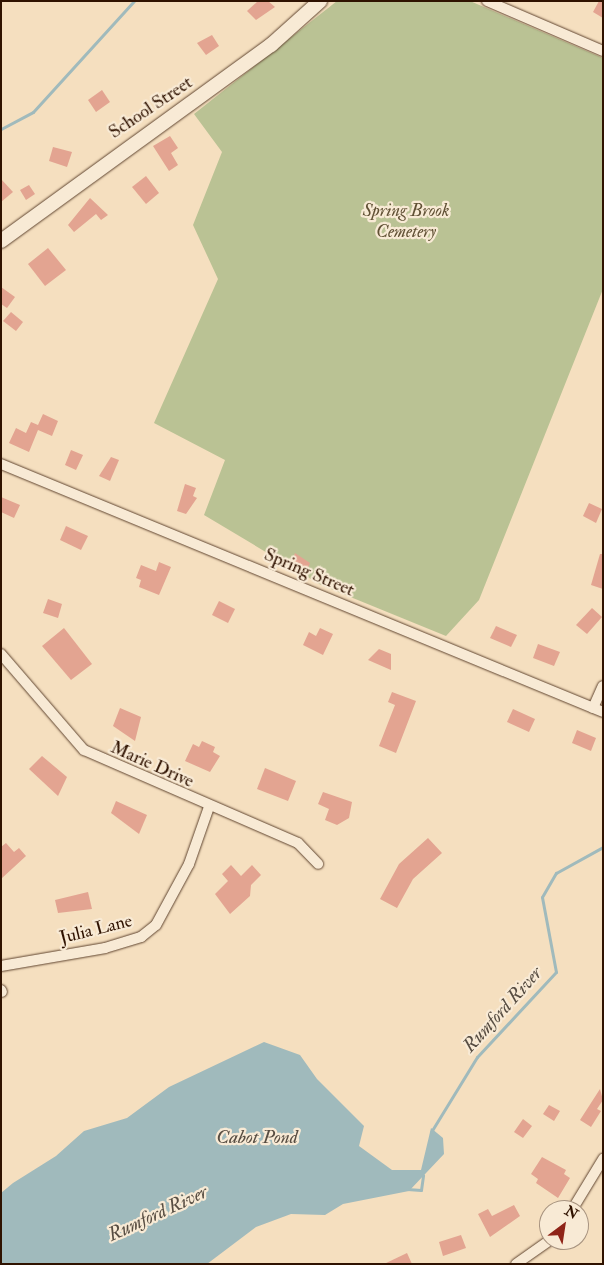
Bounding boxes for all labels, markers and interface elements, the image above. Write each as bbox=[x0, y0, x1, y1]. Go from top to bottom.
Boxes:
street label: School Street bbox=[105, 72, 197, 144]
park label: Spring Brook Cemetery bbox=[363, 201, 449, 243]
street label: Spring Street bbox=[261, 544, 357, 602]
street label: Marie Drive bbox=[107, 737, 197, 793]
street label: Julia Lane bbox=[57, 911, 135, 949]
water label: Rumford River bbox=[459, 962, 547, 1058]
water label: Cabot Pond bbox=[216, 1127, 298, 1149]
water label: Rumford River bbox=[105, 1181, 211, 1247]
north arrow bbox=[539, 1200, 589, 1250]
text: N bbox=[562, 1202, 581, 1223]

